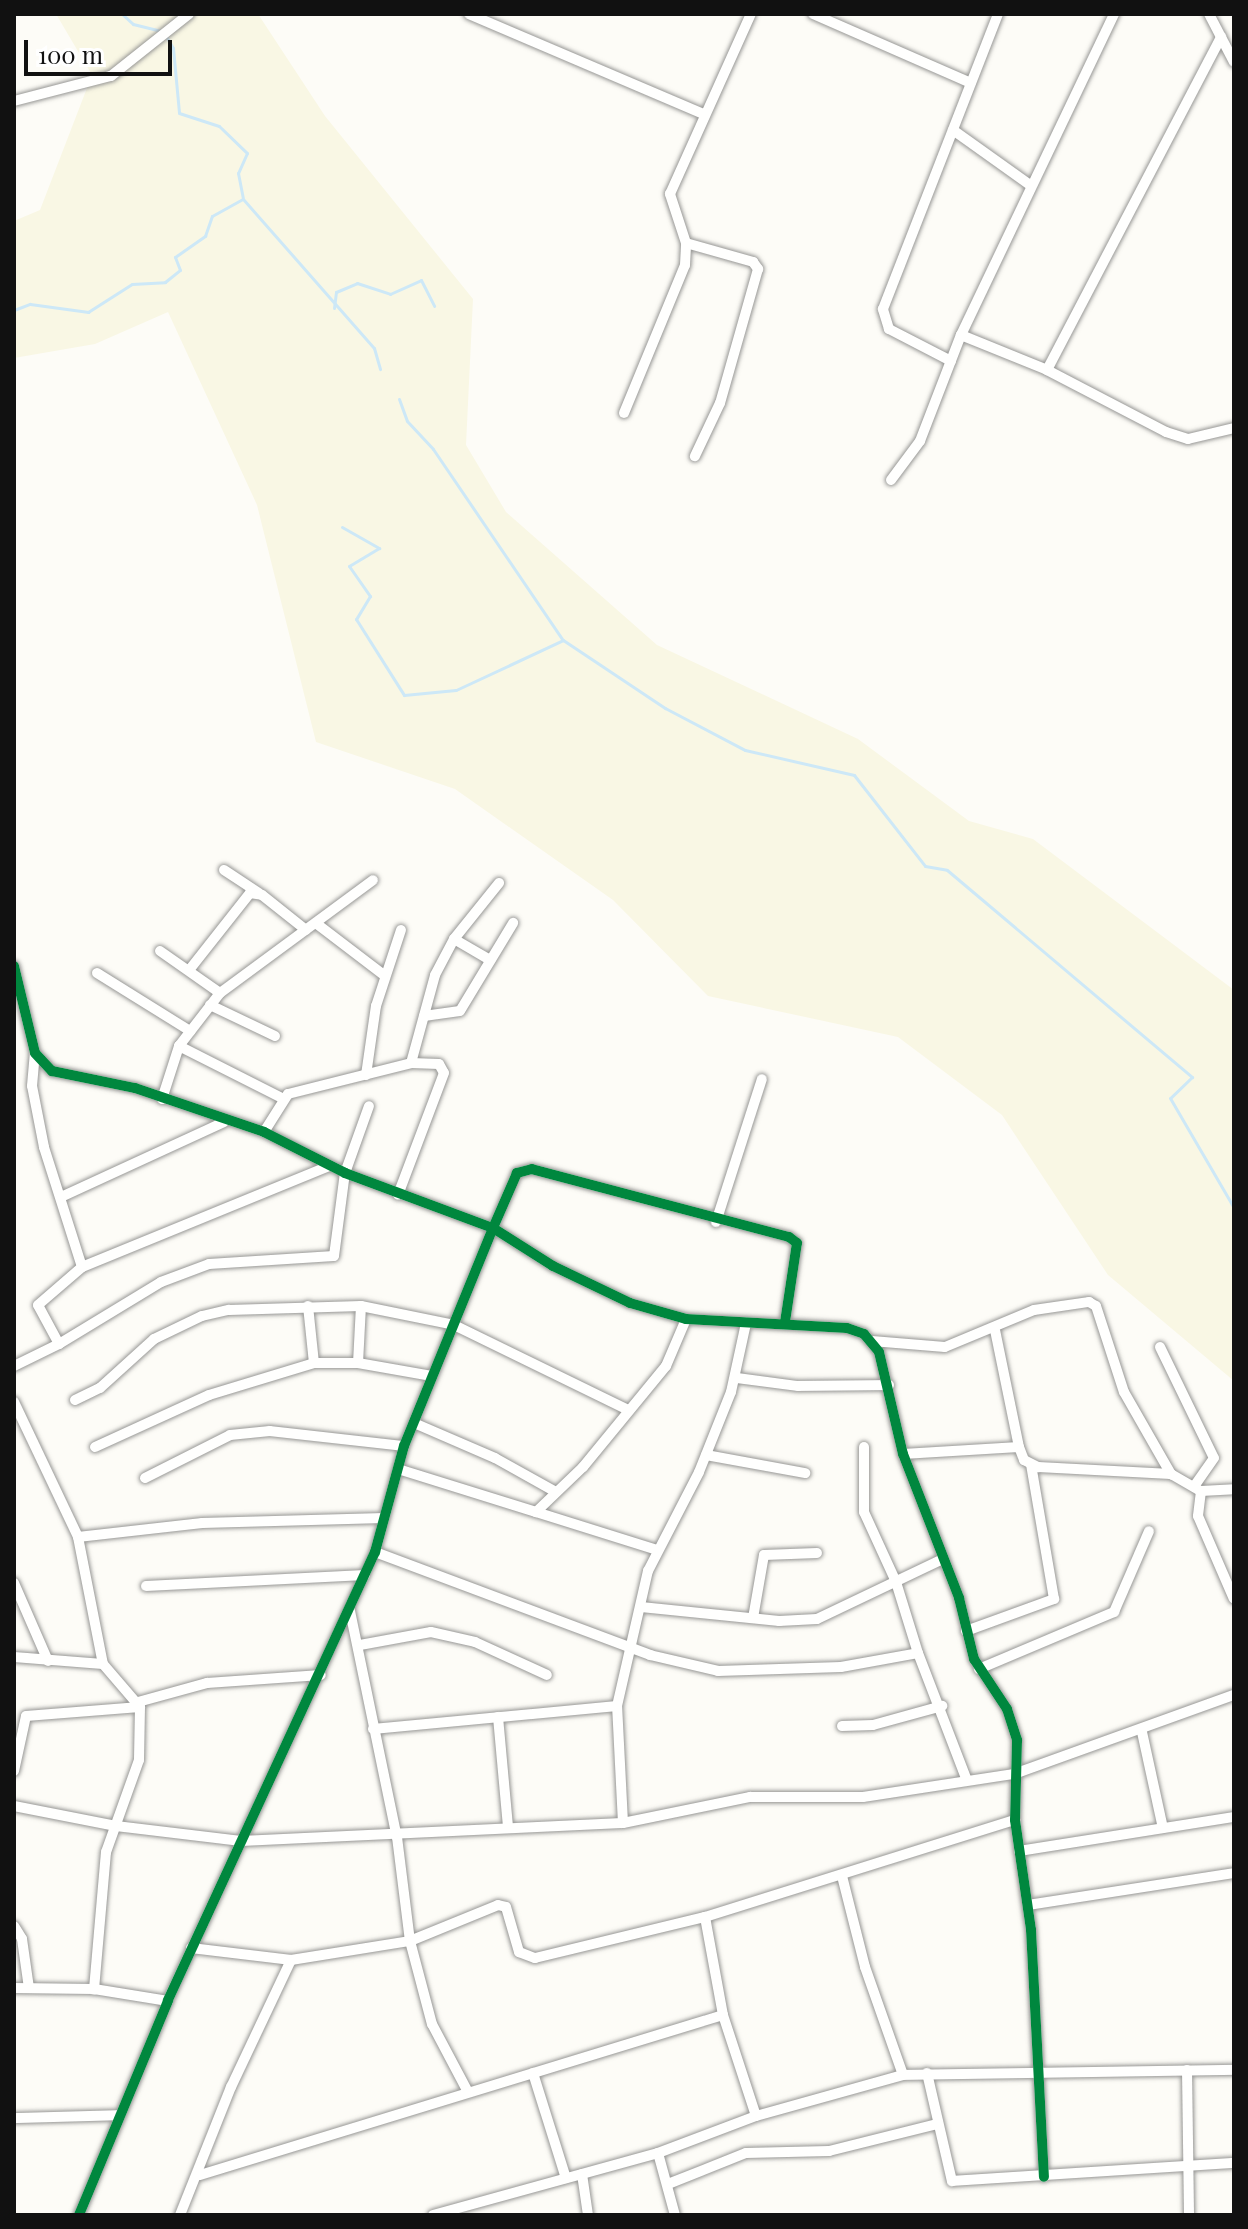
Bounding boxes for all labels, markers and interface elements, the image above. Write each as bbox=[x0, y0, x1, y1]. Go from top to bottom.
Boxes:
scale bar bbox=[28, 24, 176, 74]
text: 100 m bbox=[38, 38, 103, 70]

